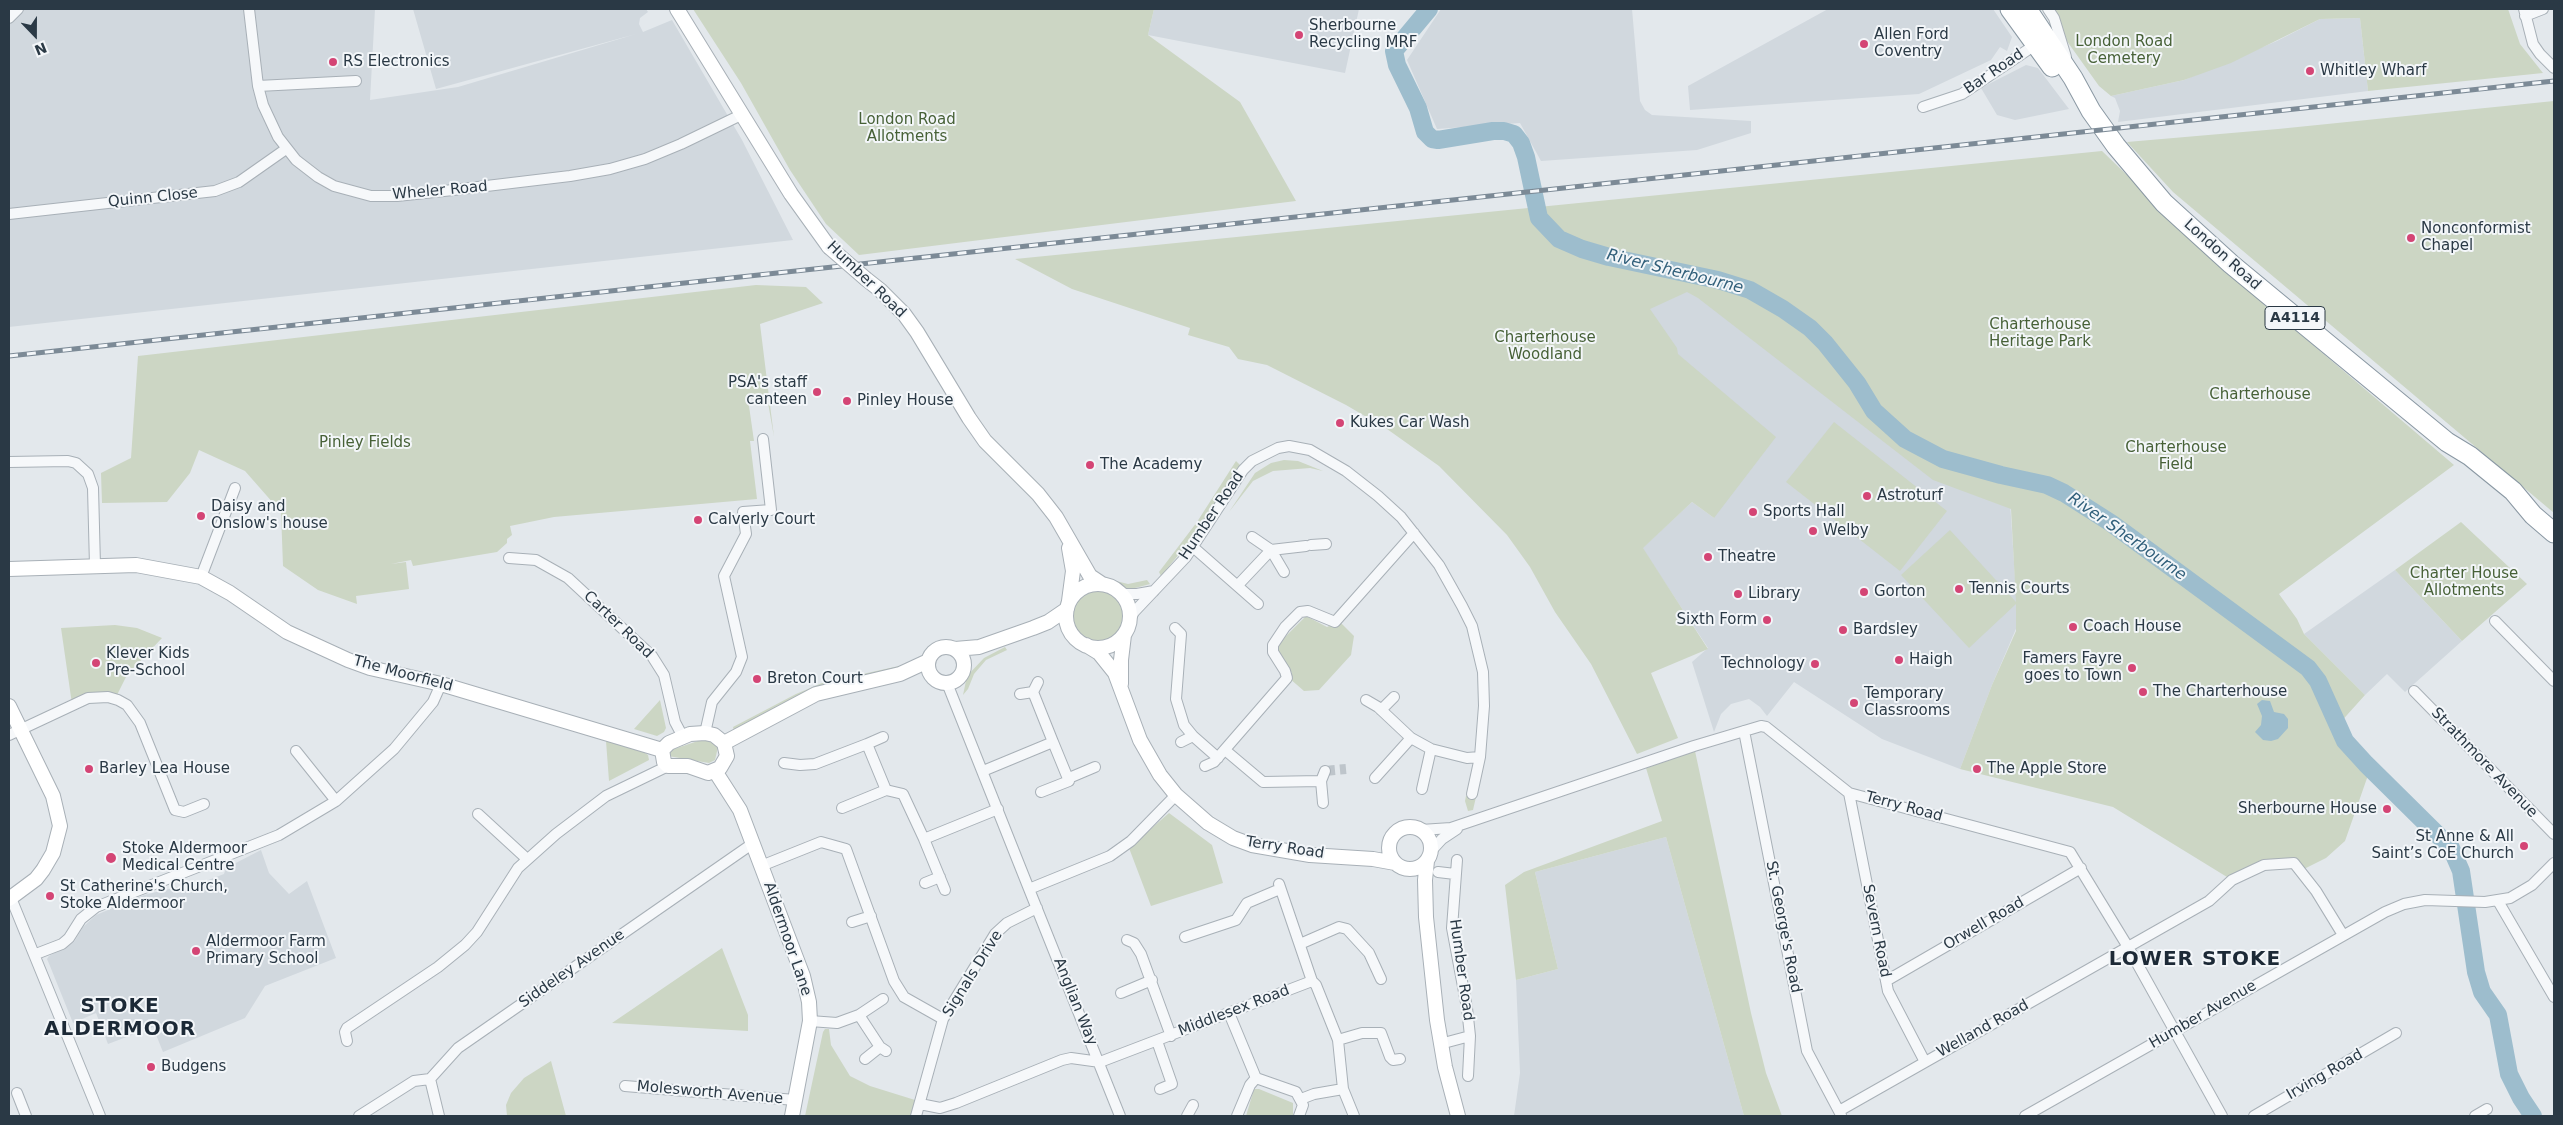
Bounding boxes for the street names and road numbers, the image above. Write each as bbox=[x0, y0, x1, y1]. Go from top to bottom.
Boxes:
street label: Bar Road bbox=[1961, 46, 2027, 98]
street label: Wheler Road bbox=[392, 178, 488, 204]
street label: Quinn Close bbox=[107, 184, 199, 212]
street label: London Road bbox=[2180, 216, 2264, 294]
street label: Humber Road bbox=[823, 238, 909, 322]
road number: A4114 bbox=[2265, 306, 2325, 330]
street label: Humber Road bbox=[1176, 468, 1248, 564]
street label: Carter Road bbox=[580, 587, 656, 663]
street label: The Moorfield bbox=[351, 652, 455, 696]
street label: Strathmore Avenue bbox=[2427, 704, 2541, 822]
street label: Terry Road bbox=[1863, 788, 1945, 826]
street label: Terry Road bbox=[1244, 833, 1326, 863]
street label: St. George's Road bbox=[1761, 860, 1805, 994]
street label: Aldermoor Lane bbox=[759, 880, 815, 998]
street label: Severn Road bbox=[1858, 883, 1894, 979]
street label: Orwell Road bbox=[1940, 894, 2028, 954]
street label: Humber Road bbox=[1445, 918, 1477, 1022]
street label: Siddeley Avenue bbox=[516, 926, 628, 1012]
street label: Signals Drive bbox=[939, 927, 1007, 1021]
street label: Anglian Way bbox=[1049, 955, 1101, 1049]
street label: Humber Avenue bbox=[2146, 977, 2260, 1053]
street label: Middlesex Road bbox=[1176, 982, 1292, 1040]
street label: Welland Road bbox=[1934, 996, 2032, 1062]
street label: Irving Road bbox=[2284, 1046, 2366, 1104]
street label: Molesworth Avenue bbox=[636, 1078, 784, 1108]

